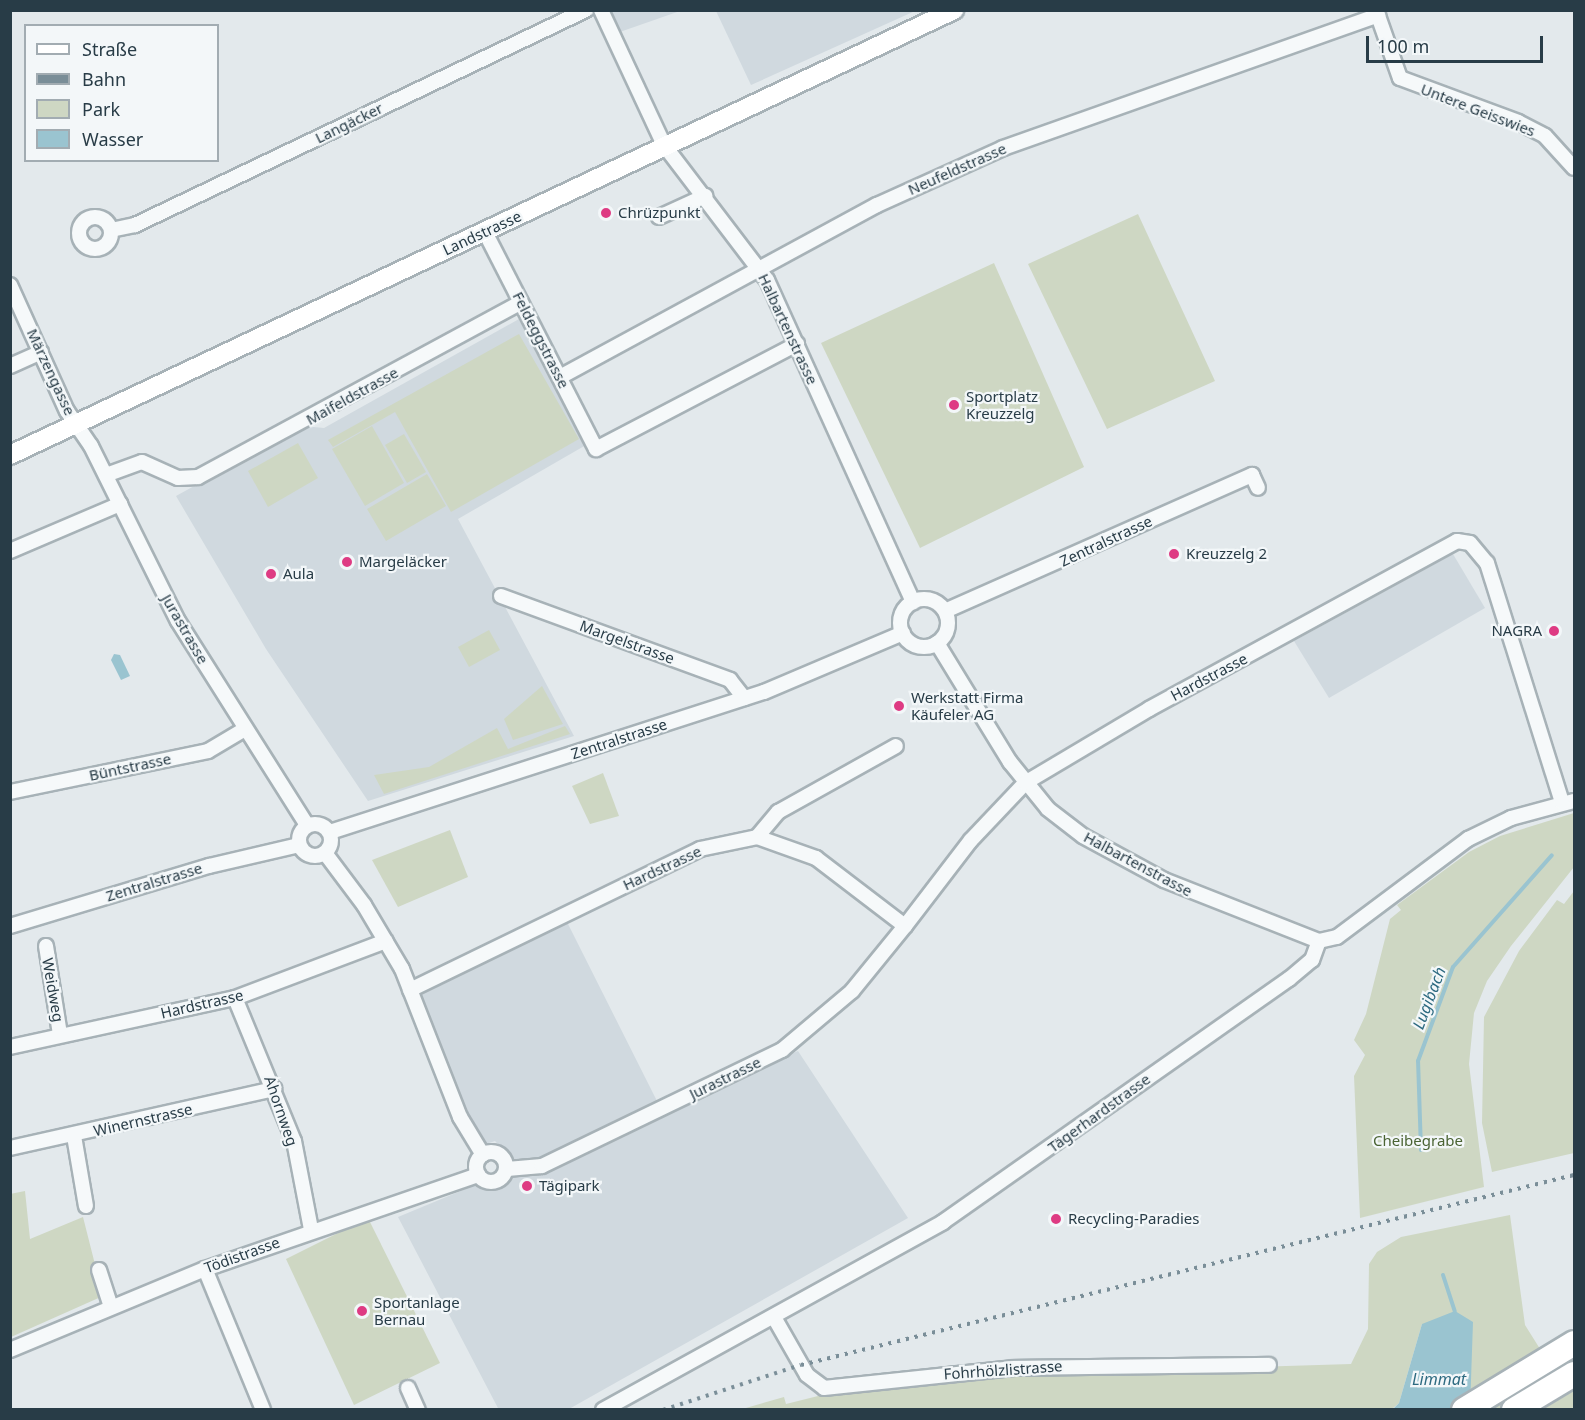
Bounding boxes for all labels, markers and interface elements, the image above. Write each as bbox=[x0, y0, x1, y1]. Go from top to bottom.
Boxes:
legend bbox=[24, 24, 219, 162]
scale bar bbox=[1369, 24, 1546, 62]
text: 100 m bbox=[1377, 34, 1429, 58]
text: Straße bbox=[82, 37, 137, 61]
text: Bahn bbox=[82, 67, 126, 91]
street label: Untere Geisswies bbox=[1418, 80, 1538, 140]
text: Park bbox=[82, 97, 120, 121]
street label: Langäcker bbox=[312, 99, 386, 147]
text: Wasser bbox=[82, 127, 143, 151]
street label: Neufeldstrasse bbox=[905, 139, 1009, 199]
place label: Chrüzpunkt bbox=[618, 204, 700, 222]
marker: Chrüzpunkt bbox=[599, 206, 613, 220]
street label: Landstrasse bbox=[440, 207, 524, 259]
street label: Halbartenstrasse bbox=[754, 271, 822, 387]
street label: Feldeggstrasse bbox=[509, 289, 573, 391]
street label: Märzengasse bbox=[23, 326, 79, 418]
street label: Maifeldstrasse bbox=[303, 363, 401, 429]
place label: Sportplatz Kreuzzelg bbox=[966, 387, 1038, 422]
marker: Sportplatz Kreuzzelg bbox=[947, 398, 961, 412]
street label: Zentralstrasse bbox=[1057, 512, 1155, 570]
place label: Kreuzzelg 2 bbox=[1186, 545, 1267, 563]
marker: Kreuzzelg 2 bbox=[1167, 547, 1181, 561]
place label: Margeläcker bbox=[359, 553, 447, 571]
marker: Margeläcker bbox=[340, 555, 354, 569]
place label: Aula bbox=[283, 565, 314, 583]
marker: Aula bbox=[264, 567, 278, 581]
street label: Jurastrasse bbox=[158, 591, 212, 667]
street label: Margelstrasse bbox=[577, 617, 677, 667]
place label: NAGRA bbox=[1491, 622, 1542, 640]
marker: NAGRA bbox=[1547, 624, 1561, 638]
street label: Hardstrasse bbox=[1168, 649, 1250, 705]
place label: Werkstatt Firma Käufeler AG bbox=[911, 688, 1023, 723]
marker: Werkstatt Firma Käufeler AG bbox=[892, 699, 906, 713]
street label: Zentralstrasse bbox=[569, 715, 669, 763]
street label: Büntstrasse bbox=[87, 750, 173, 784]
street label: Halbartenstrasse bbox=[1081, 828, 1195, 900]
street label: Hardstrasse bbox=[620, 842, 704, 894]
street label: Zentralstrasse bbox=[104, 859, 204, 905]
street label: Weidweg bbox=[39, 957, 67, 1023]
water label: Lugibach bbox=[1408, 964, 1450, 1032]
street label: Hardstrasse bbox=[159, 986, 245, 1022]
street label: Jurastrasse bbox=[686, 1053, 764, 1103]
street label: Tägerhardstrasse bbox=[1044, 1070, 1154, 1156]
street label: Ahornweg bbox=[261, 1074, 301, 1148]
street label: Winernstrasse bbox=[92, 1100, 194, 1140]
park label: Cheibegrabe bbox=[1373, 1132, 1463, 1150]
place label: Tägipark bbox=[539, 1177, 599, 1195]
marker: Tägipark bbox=[520, 1179, 534, 1193]
place label: Recycling-Paradies bbox=[1068, 1210, 1199, 1228]
marker: Recycling-Paradies bbox=[1049, 1212, 1063, 1226]
street label: Tödistrasse bbox=[202, 1233, 282, 1277]
place label: Sportanlage Bernau bbox=[374, 1293, 460, 1328]
marker: Sportanlage Bernau bbox=[355, 1304, 369, 1318]
street label: Fohrhölzlistrasse bbox=[943, 1357, 1063, 1383]
water label: Limmat bbox=[1412, 1369, 1466, 1389]

